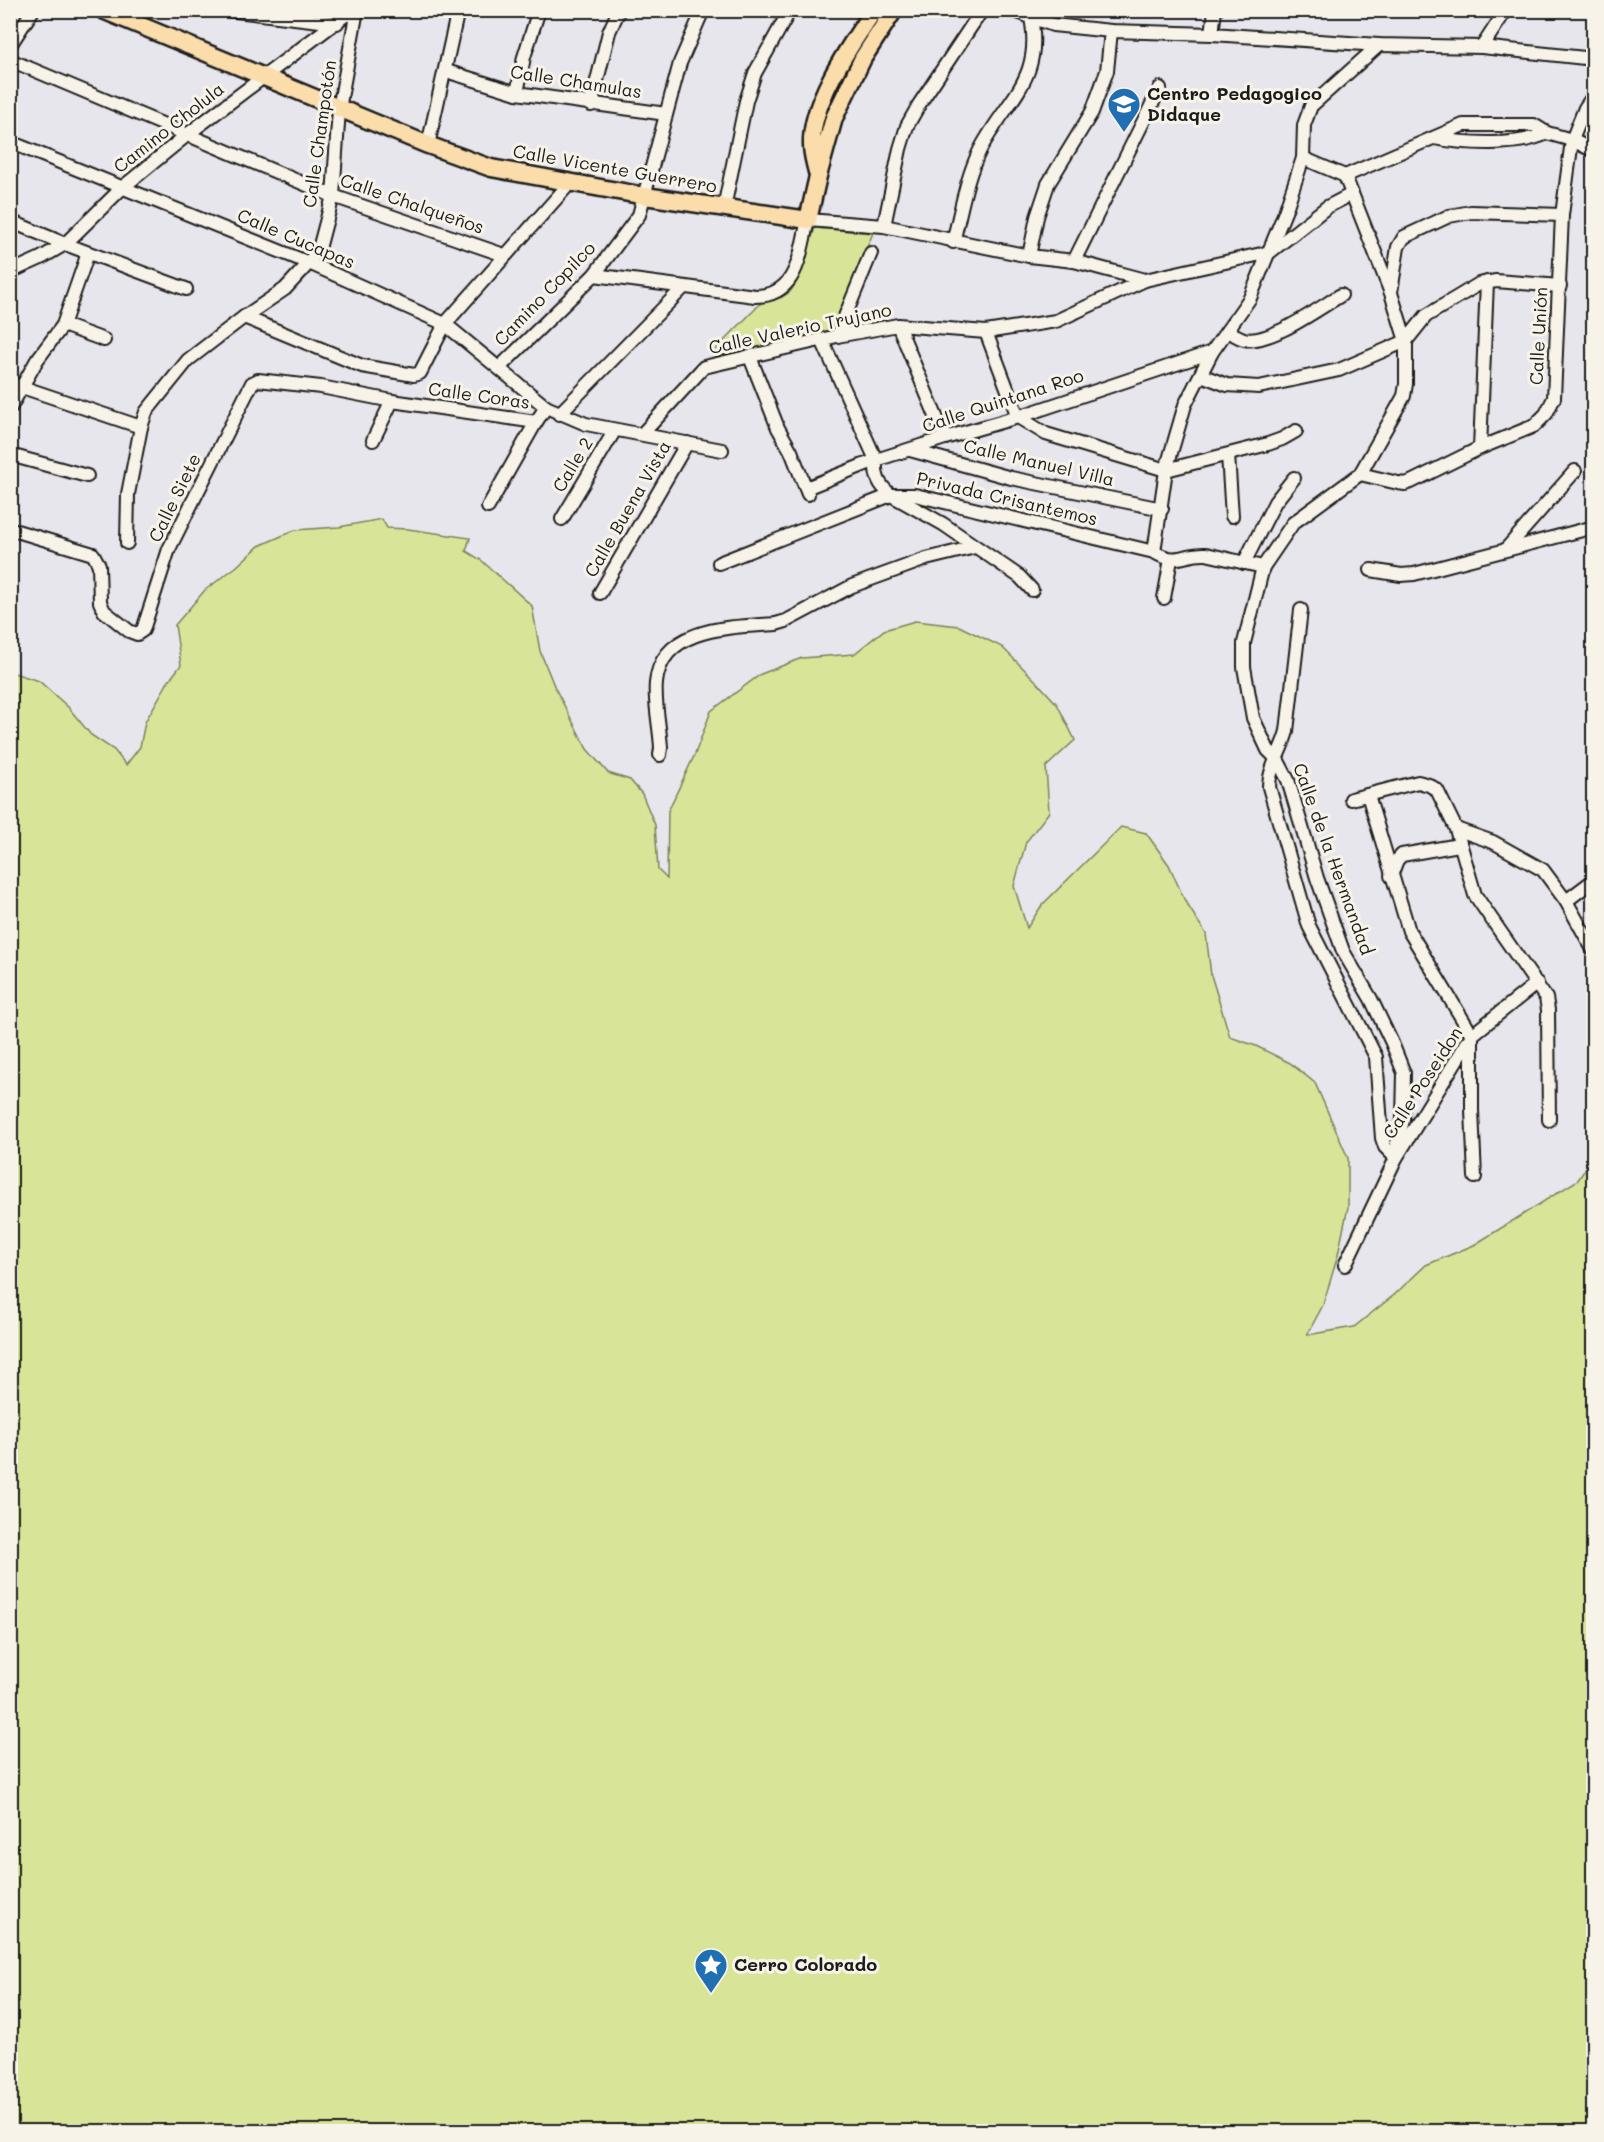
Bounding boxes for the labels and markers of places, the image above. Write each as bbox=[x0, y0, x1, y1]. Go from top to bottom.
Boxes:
place label: Centro Pedagogico Didaque bbox=[1147, 81, 1322, 126]
school or university icon: Centro Pedagogico Didaque bbox=[1106, 86, 1142, 133]
place icon: Cerro Colorado bbox=[693, 1947, 729, 1994]
place label: Cerro Colorado bbox=[734, 1952, 877, 1976]

